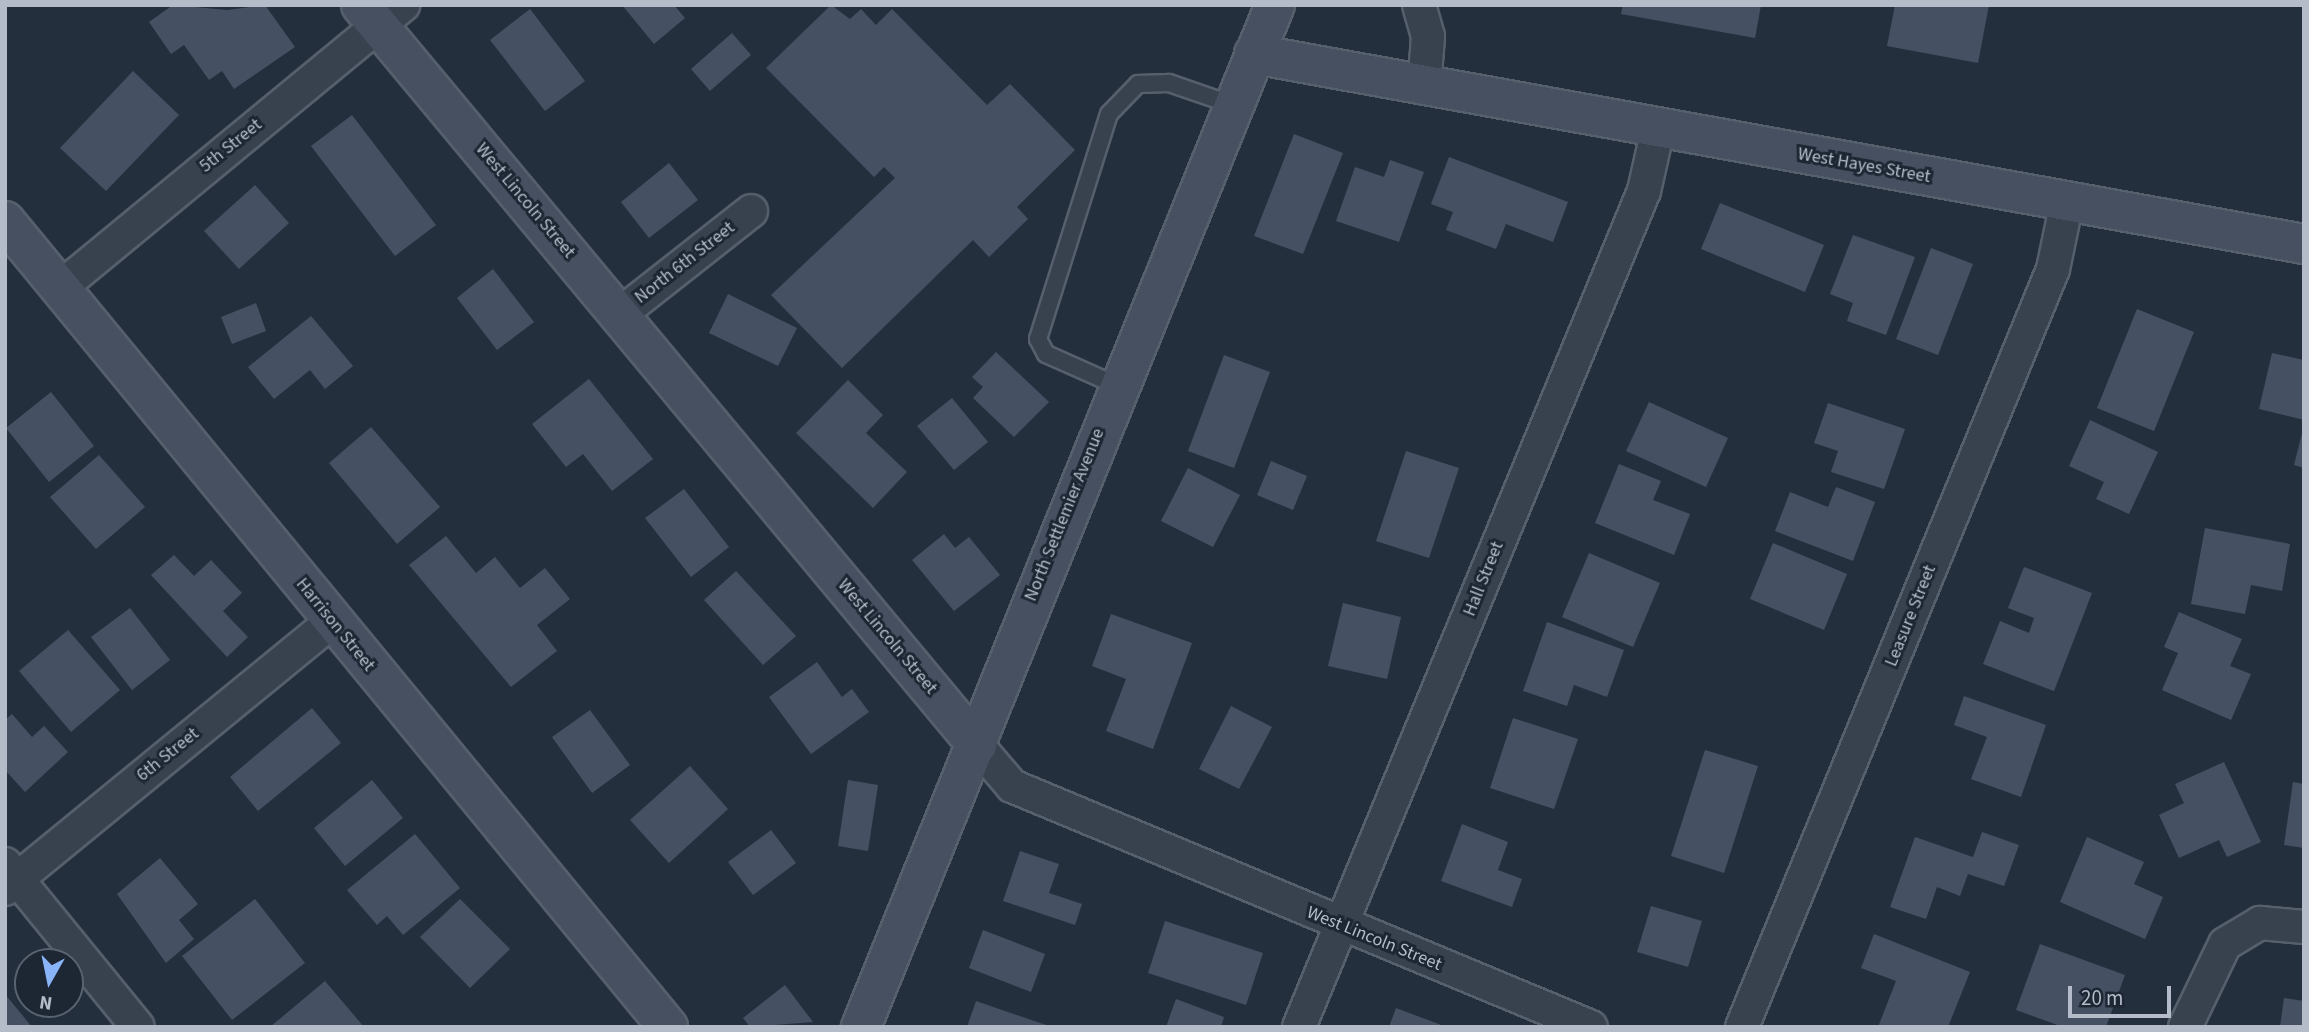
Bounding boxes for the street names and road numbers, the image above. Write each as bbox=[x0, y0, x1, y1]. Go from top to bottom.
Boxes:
street label: 5th Street bbox=[196, 114, 266, 178]
street label: West Lincoln Street bbox=[471, 139, 579, 263]
street label: West Hayes Street bbox=[1796, 144, 1932, 188]
street label: North 6th Street bbox=[631, 217, 739, 309]
street label: North Settlemier Avenue bbox=[1020, 425, 1110, 605]
street label: Hall Street bbox=[1459, 538, 1509, 620]
street label: Leasure Street bbox=[1881, 562, 1941, 670]
street label: Harrison Street bbox=[291, 574, 379, 676]
street label: West Lincoln Street bbox=[833, 575, 941, 699]
street label: 6th Street bbox=[133, 723, 203, 787]
street label: West Lincoln Street bbox=[1303, 902, 1445, 976]

